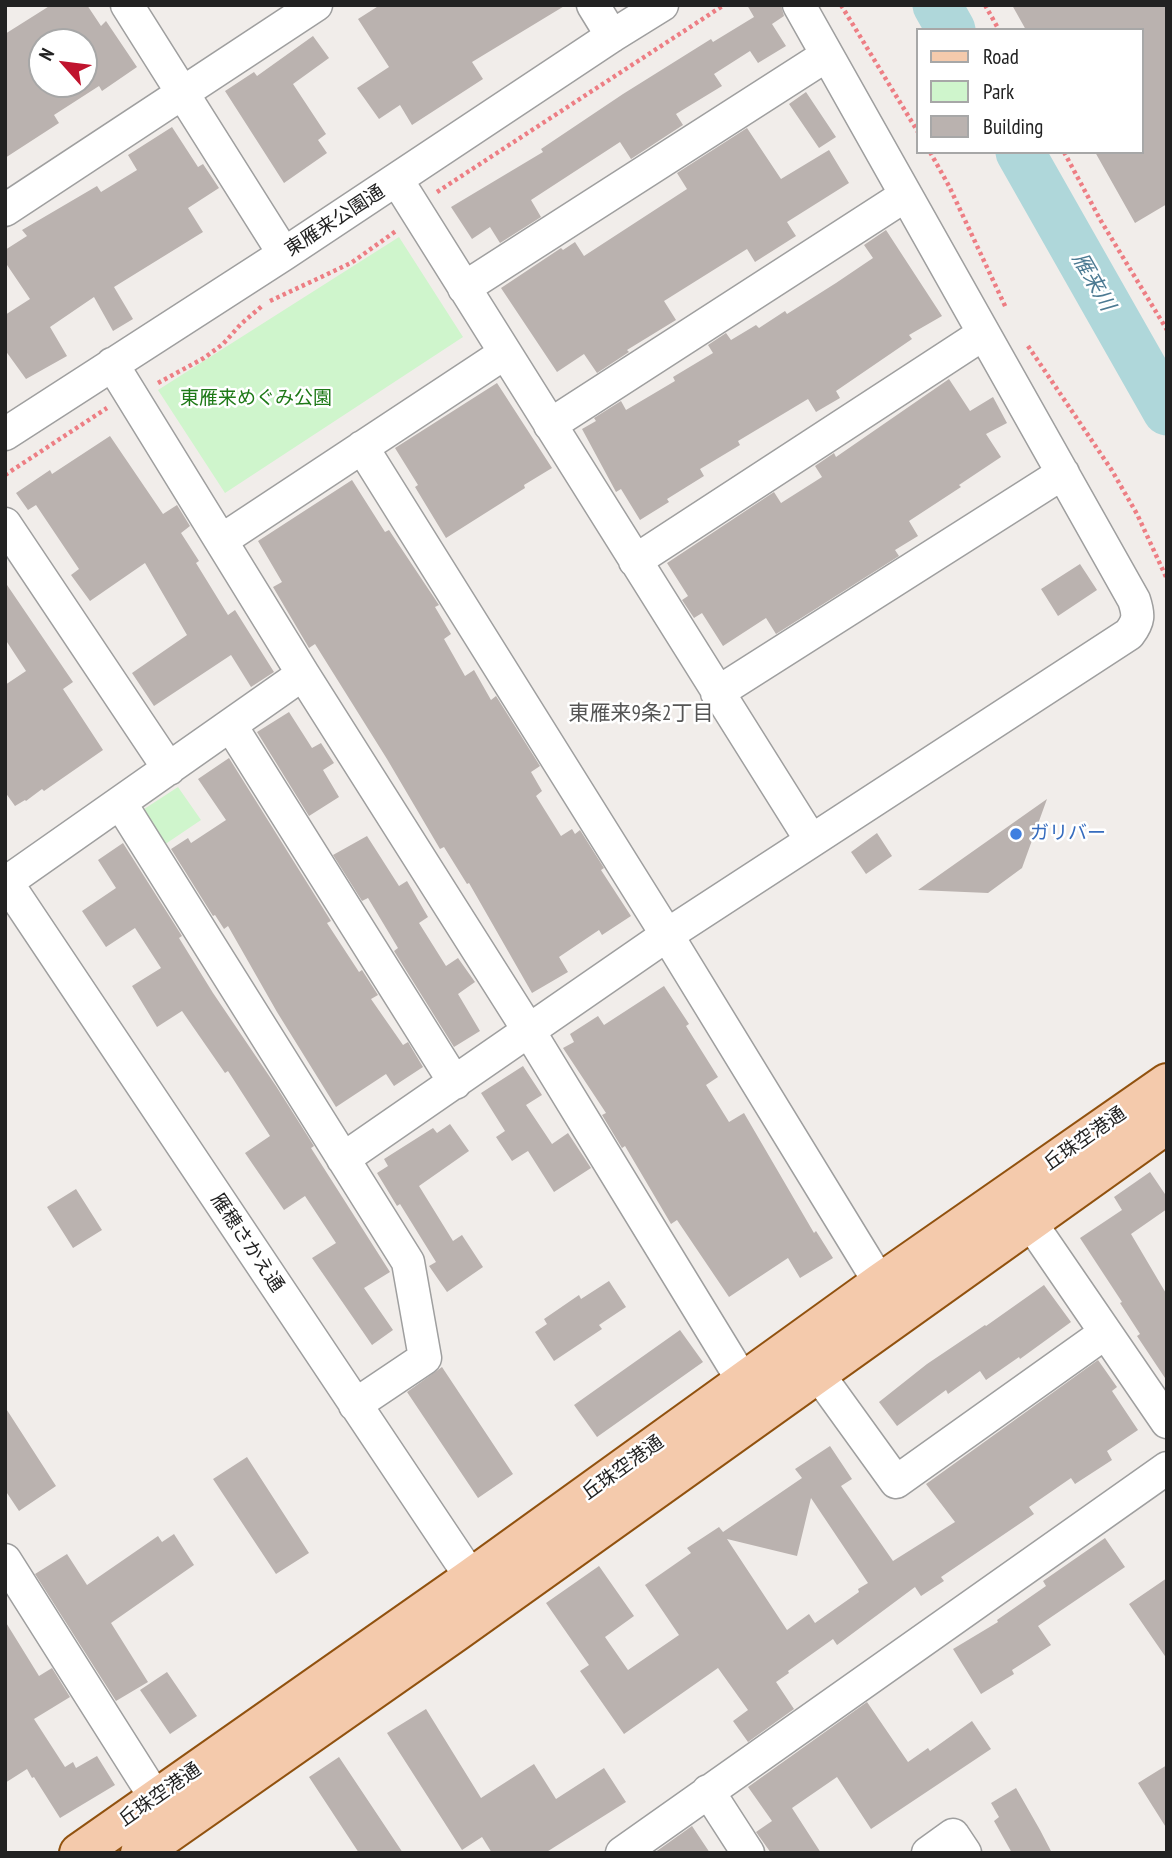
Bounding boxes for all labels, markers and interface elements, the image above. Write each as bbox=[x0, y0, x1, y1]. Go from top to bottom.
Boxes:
north arrow bbox=[28, 28, 98, 98]
legend bbox=[916, 28, 1144, 154]
text: Road bbox=[983, 43, 1019, 70]
text: N bbox=[33, 44, 59, 64]
text: Park bbox=[983, 78, 1014, 105]
text: Building bbox=[983, 113, 1043, 140]
street label: 東雁来公園通 bbox=[281, 180, 389, 262]
water label: 雁来川 bbox=[1066, 248, 1120, 316]
park label: 東雁来めぐみ公園 bbox=[180, 388, 332, 410]
district label: 東雁来9条2丁目 bbox=[569, 701, 713, 727]
place label: ガリバー bbox=[1030, 823, 1106, 845]
marker: ガリバー bbox=[1008, 826, 1024, 842]
street label: 丘珠空港通 bbox=[1040, 1102, 1130, 1176]
street label: 雁穂さかえ通 bbox=[206, 1189, 288, 1297]
street label: 丘珠空港通 bbox=[578, 1431, 668, 1505]
street label: 丘珠空港通 bbox=[115, 1758, 205, 1832]

